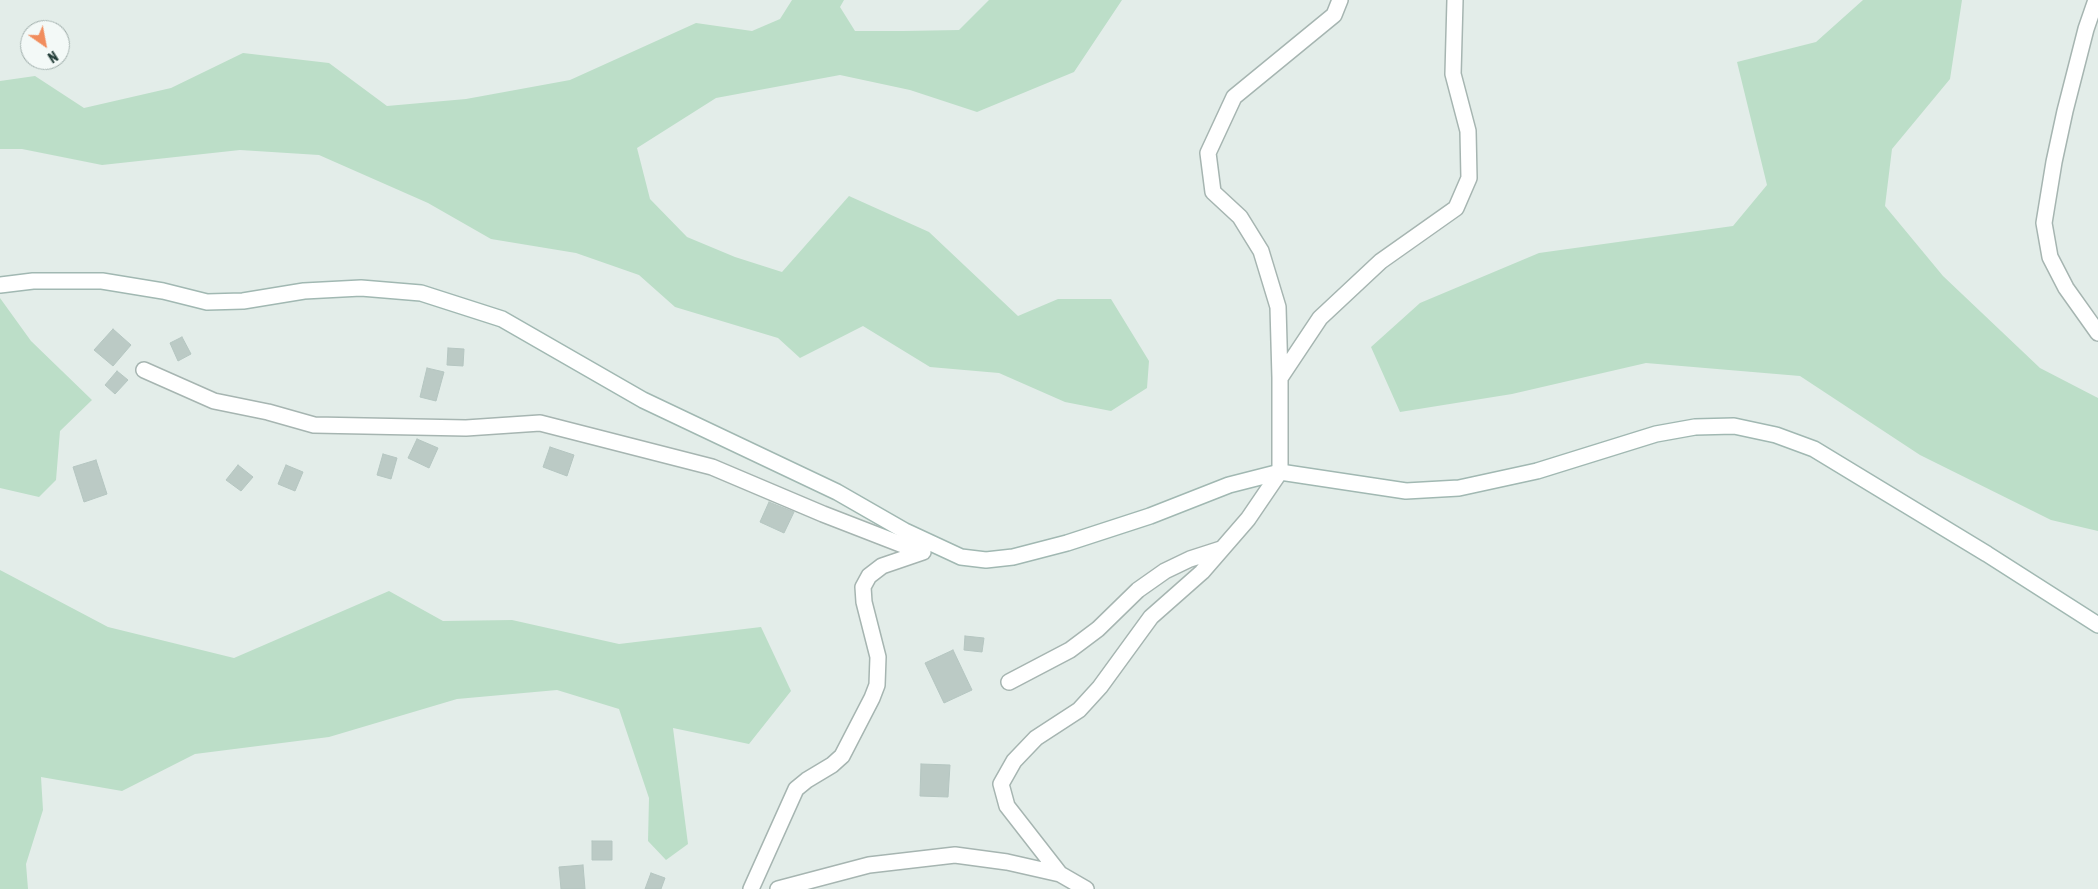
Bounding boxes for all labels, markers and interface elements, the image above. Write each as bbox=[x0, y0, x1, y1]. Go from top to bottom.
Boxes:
north arrow bbox=[20, 20, 70, 70]
text: N bbox=[45, 48, 60, 66]

